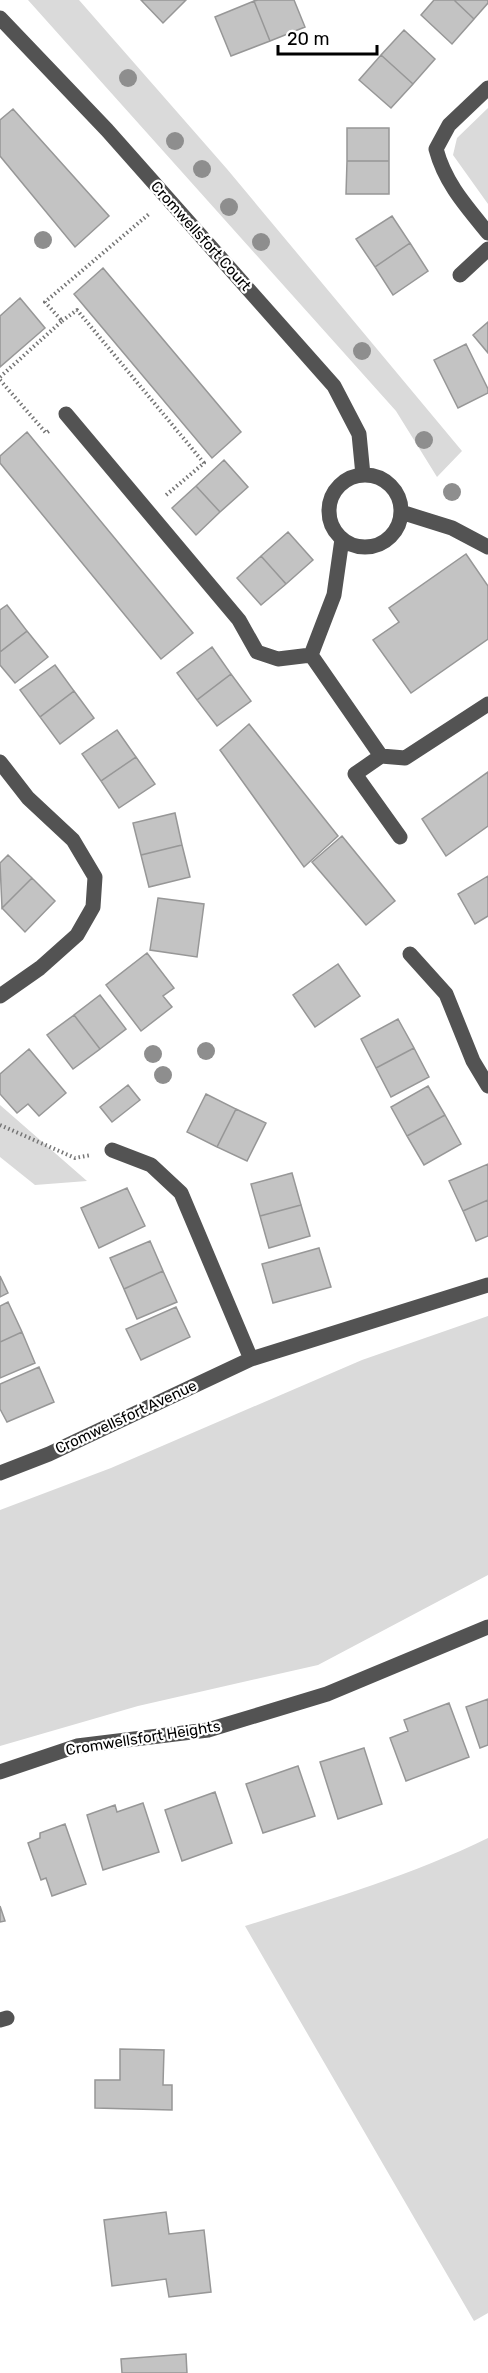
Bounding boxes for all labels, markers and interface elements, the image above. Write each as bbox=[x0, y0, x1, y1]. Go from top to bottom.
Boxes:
scale bar bbox=[278, 18, 377, 56]
text: 20 m bbox=[287, 28, 329, 50]
street label: Cromwellsfort Court bbox=[147, 178, 255, 295]
street label: Cromwellsfort Avenue bbox=[52, 1376, 200, 1458]
street label: Cromwellsfort Heights bbox=[64, 1717, 222, 1759]

